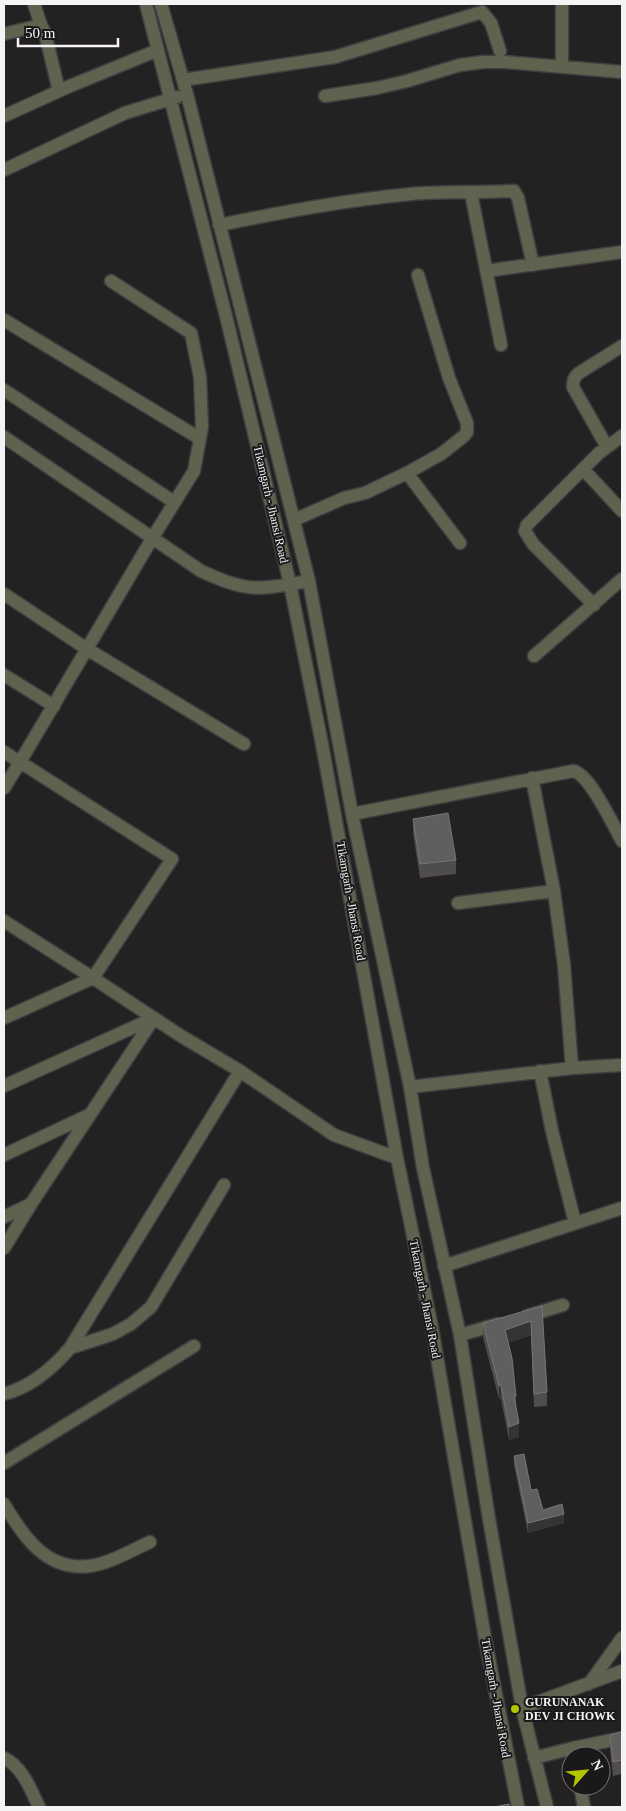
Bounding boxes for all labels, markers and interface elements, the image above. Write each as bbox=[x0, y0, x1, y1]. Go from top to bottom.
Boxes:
scale bar bbox=[18, 15, 118, 47]
text: 50 m bbox=[25, 25, 56, 41]
street label: Tikamgarh - Jhansi Road bbox=[251, 444, 291, 564]
street label: Tikamgarh - Jhansi Road bbox=[334, 840, 368, 962]
street label: Tikamgarh - Jhansi Road bbox=[407, 1238, 443, 1360]
street label: Tikamgarh - Jhansi Road bbox=[479, 1637, 513, 1759]
place label: GURUNANAK DEV JI CHOWK bbox=[525, 1695, 616, 1723]
marker: GURUNANAK DEV JI CHOWK bbox=[509, 1703, 521, 1715]
north arrow bbox=[561, 1746, 611, 1796]
text: N bbox=[588, 1757, 606, 1773]

